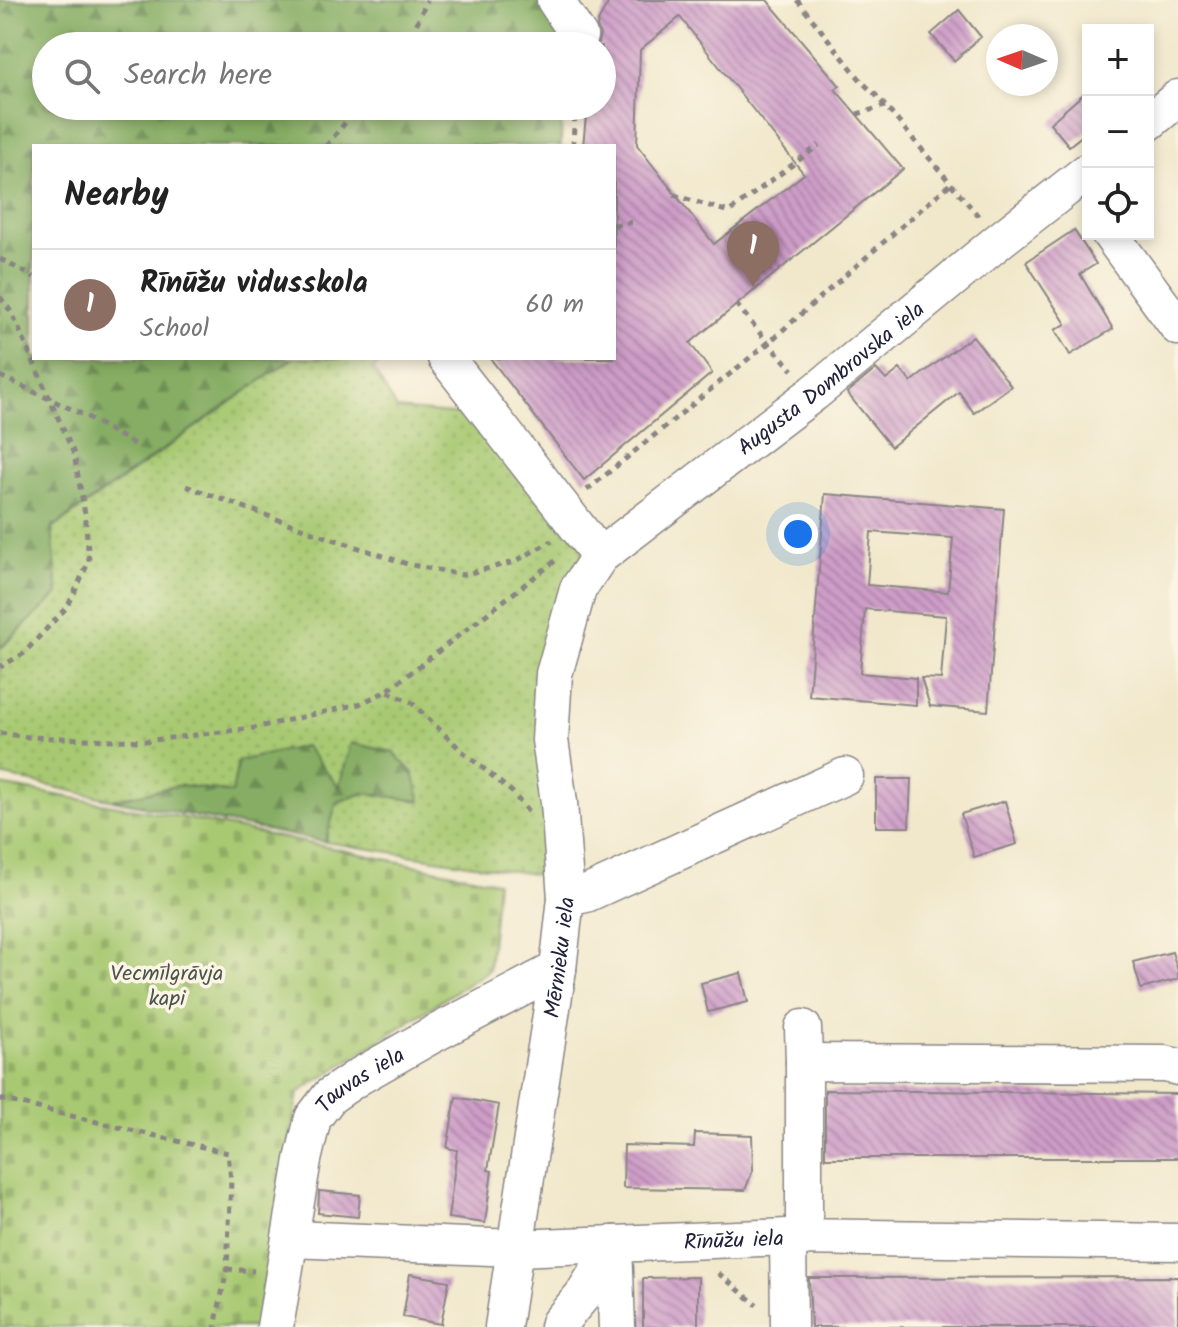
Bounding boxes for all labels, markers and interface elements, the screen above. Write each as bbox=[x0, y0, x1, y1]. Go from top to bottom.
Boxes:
north arrow bbox=[986, 24, 1058, 96]
map controls bbox=[1082, 24, 1154, 240]
button: + bbox=[1082, 24, 1154, 96]
search box bbox=[32, 32, 616, 120]
text: Search here bbox=[124, 52, 272, 100]
icon: search bbox=[60, 54, 104, 98]
button: − bbox=[1082, 96, 1154, 168]
button: locate bbox=[1082, 168, 1154, 240]
text: Nearby bbox=[64, 169, 169, 223]
pin: 1 bbox=[727, 221, 779, 287]
text: Rīnūžu vidusskola bbox=[140, 260, 368, 308]
text: 1 bbox=[86, 284, 94, 326]
text: 60 m bbox=[525, 284, 584, 326]
street label: Augusta Dombrovska iela bbox=[731, 294, 933, 466]
text: School bbox=[140, 308, 209, 350]
your location bbox=[778, 514, 818, 554]
street label: Mērnieku iela bbox=[536, 895, 586, 1021]
park label: Vecmīlgrāvja kapi bbox=[111, 957, 223, 1017]
street label: Tauvas iela bbox=[308, 1039, 412, 1122]
street label: Rīnūžu iela bbox=[683, 1222, 785, 1261]

